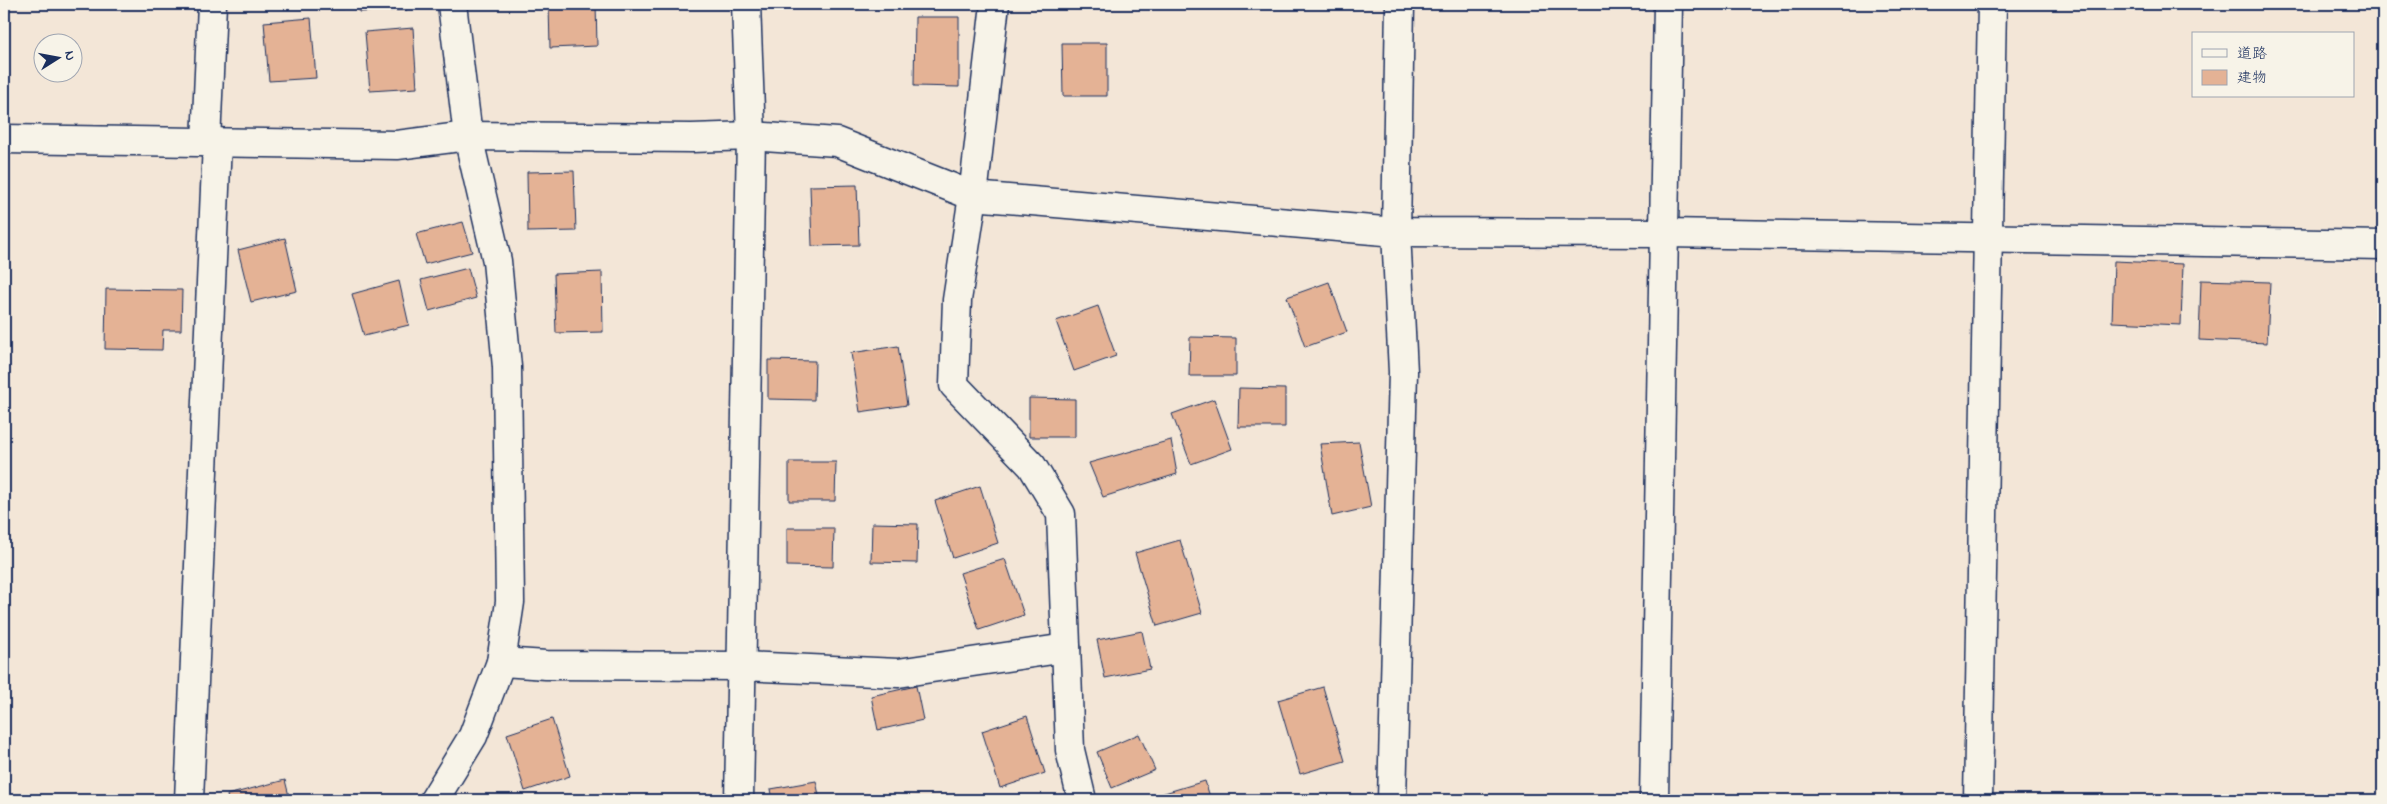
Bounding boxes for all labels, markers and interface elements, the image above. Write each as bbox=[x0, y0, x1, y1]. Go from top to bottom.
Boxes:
north arrow bbox=[32, 32, 82, 82]
legend bbox=[2192, 32, 2354, 98]
text: 道路 bbox=[2237, 43, 2267, 65]
text: N bbox=[58, 49, 80, 62]
text: 建物 bbox=[2237, 67, 2267, 89]

